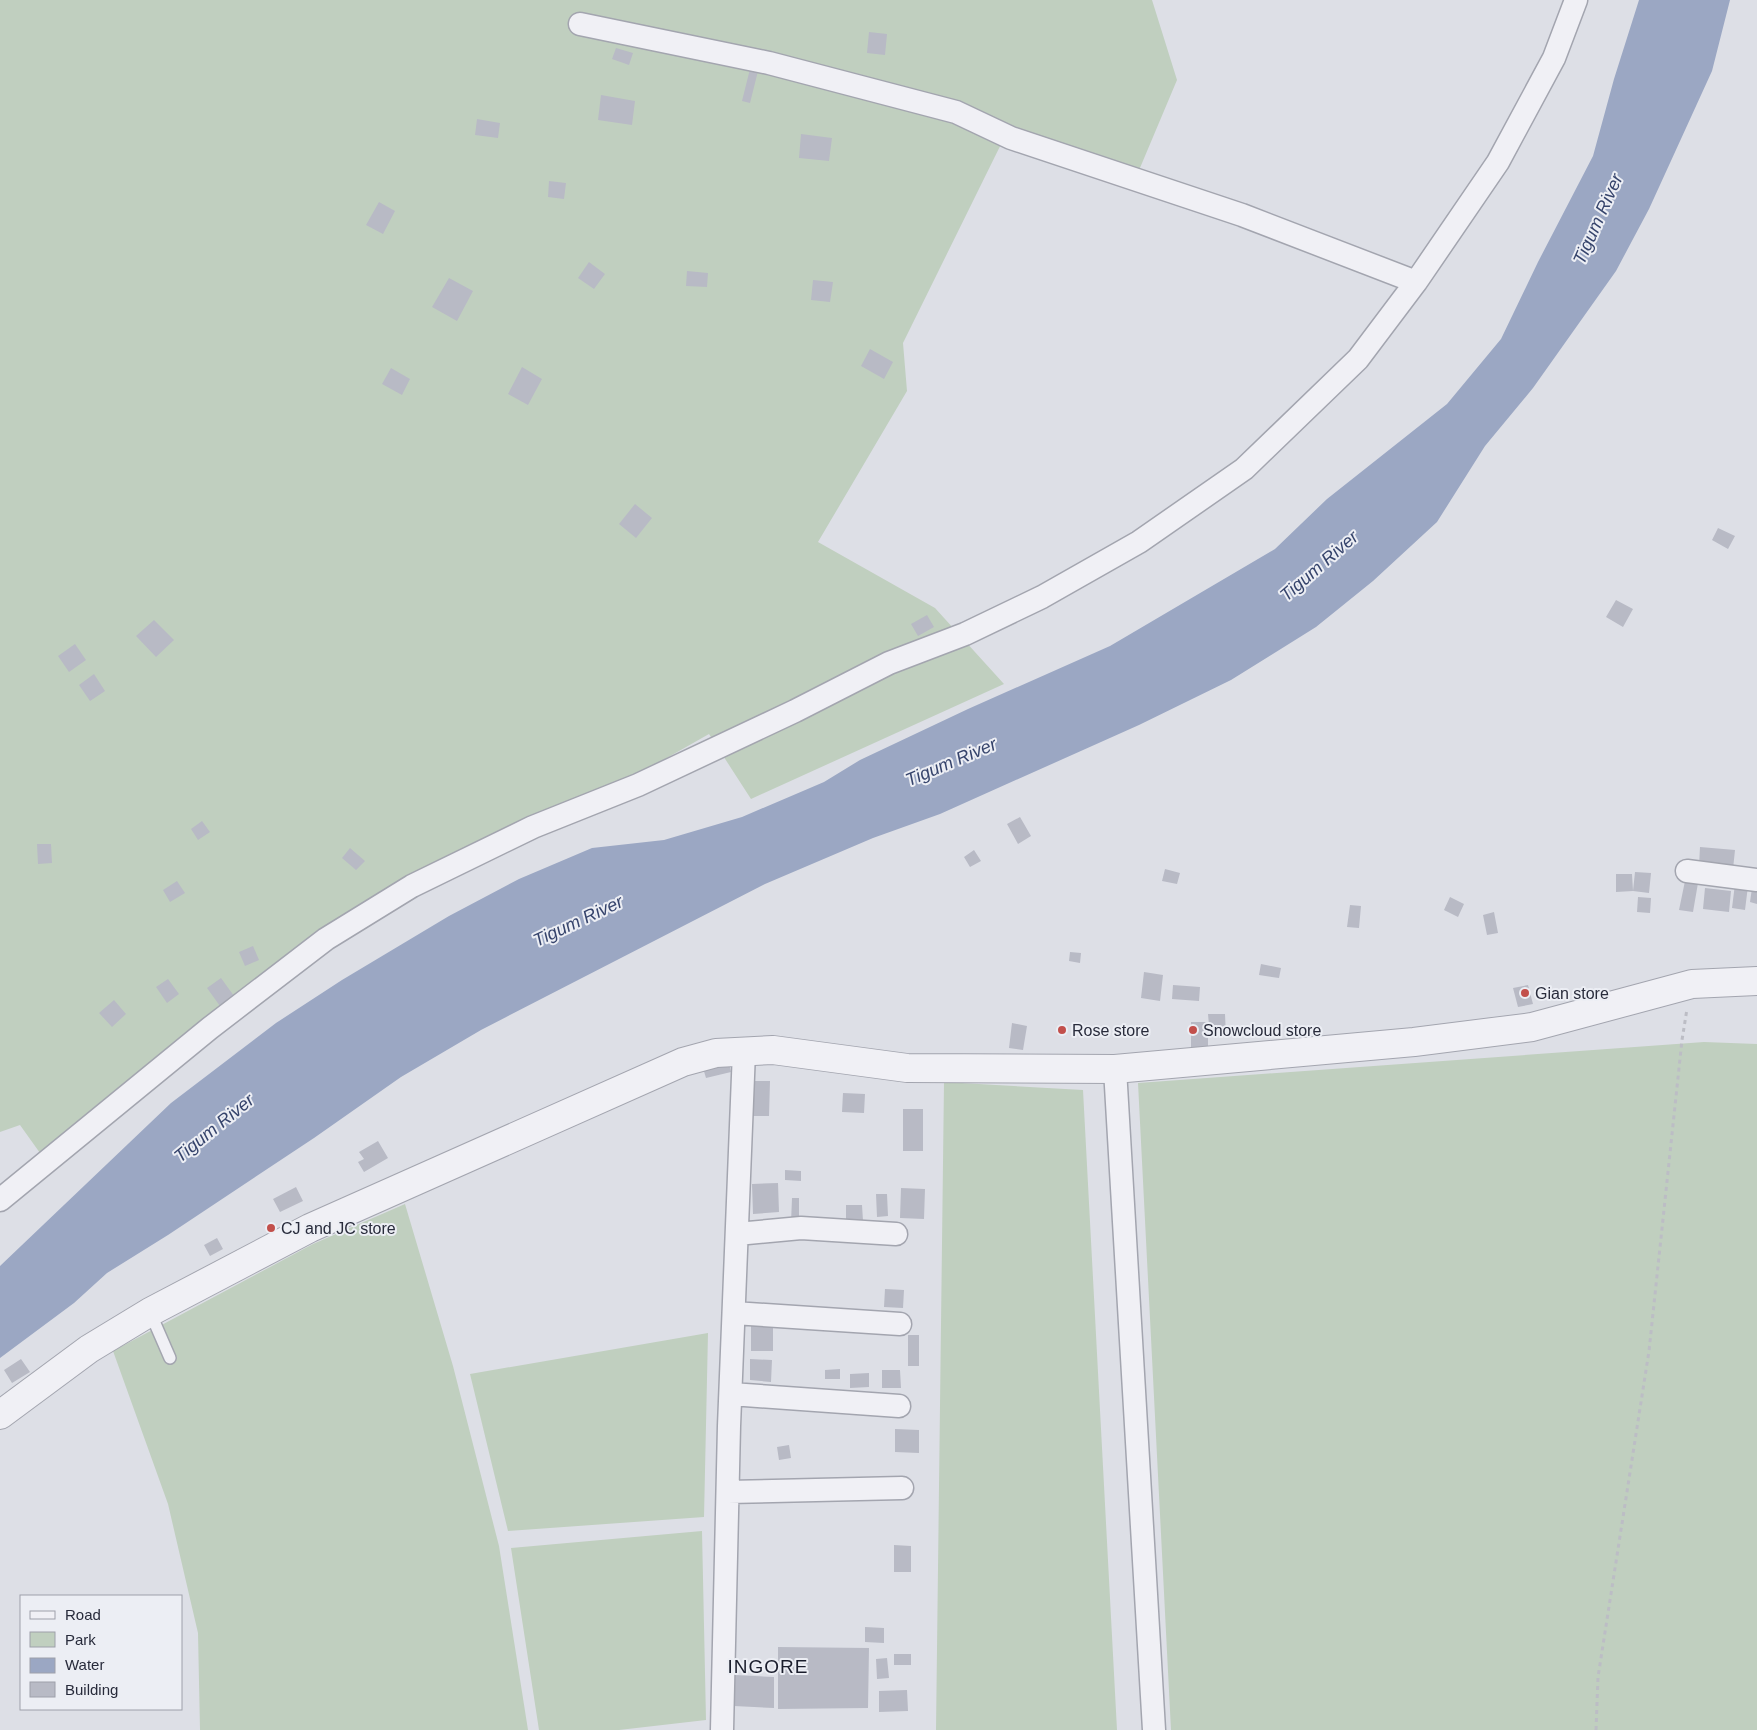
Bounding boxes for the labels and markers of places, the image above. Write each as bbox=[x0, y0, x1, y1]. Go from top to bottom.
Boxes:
place label: Gian store bbox=[1535, 985, 1609, 1002]
marker: Gian store bbox=[1519, 987, 1531, 999]
place label: Rose store bbox=[1072, 1022, 1149, 1039]
place label: Snowcloud store bbox=[1203, 1022, 1321, 1039]
marker: Rose store bbox=[1056, 1024, 1068, 1036]
marker: Snowcloud store bbox=[1187, 1024, 1199, 1036]
place label: CJ and JC store bbox=[281, 1220, 396, 1237]
marker: CJ and JC store bbox=[265, 1222, 277, 1234]

